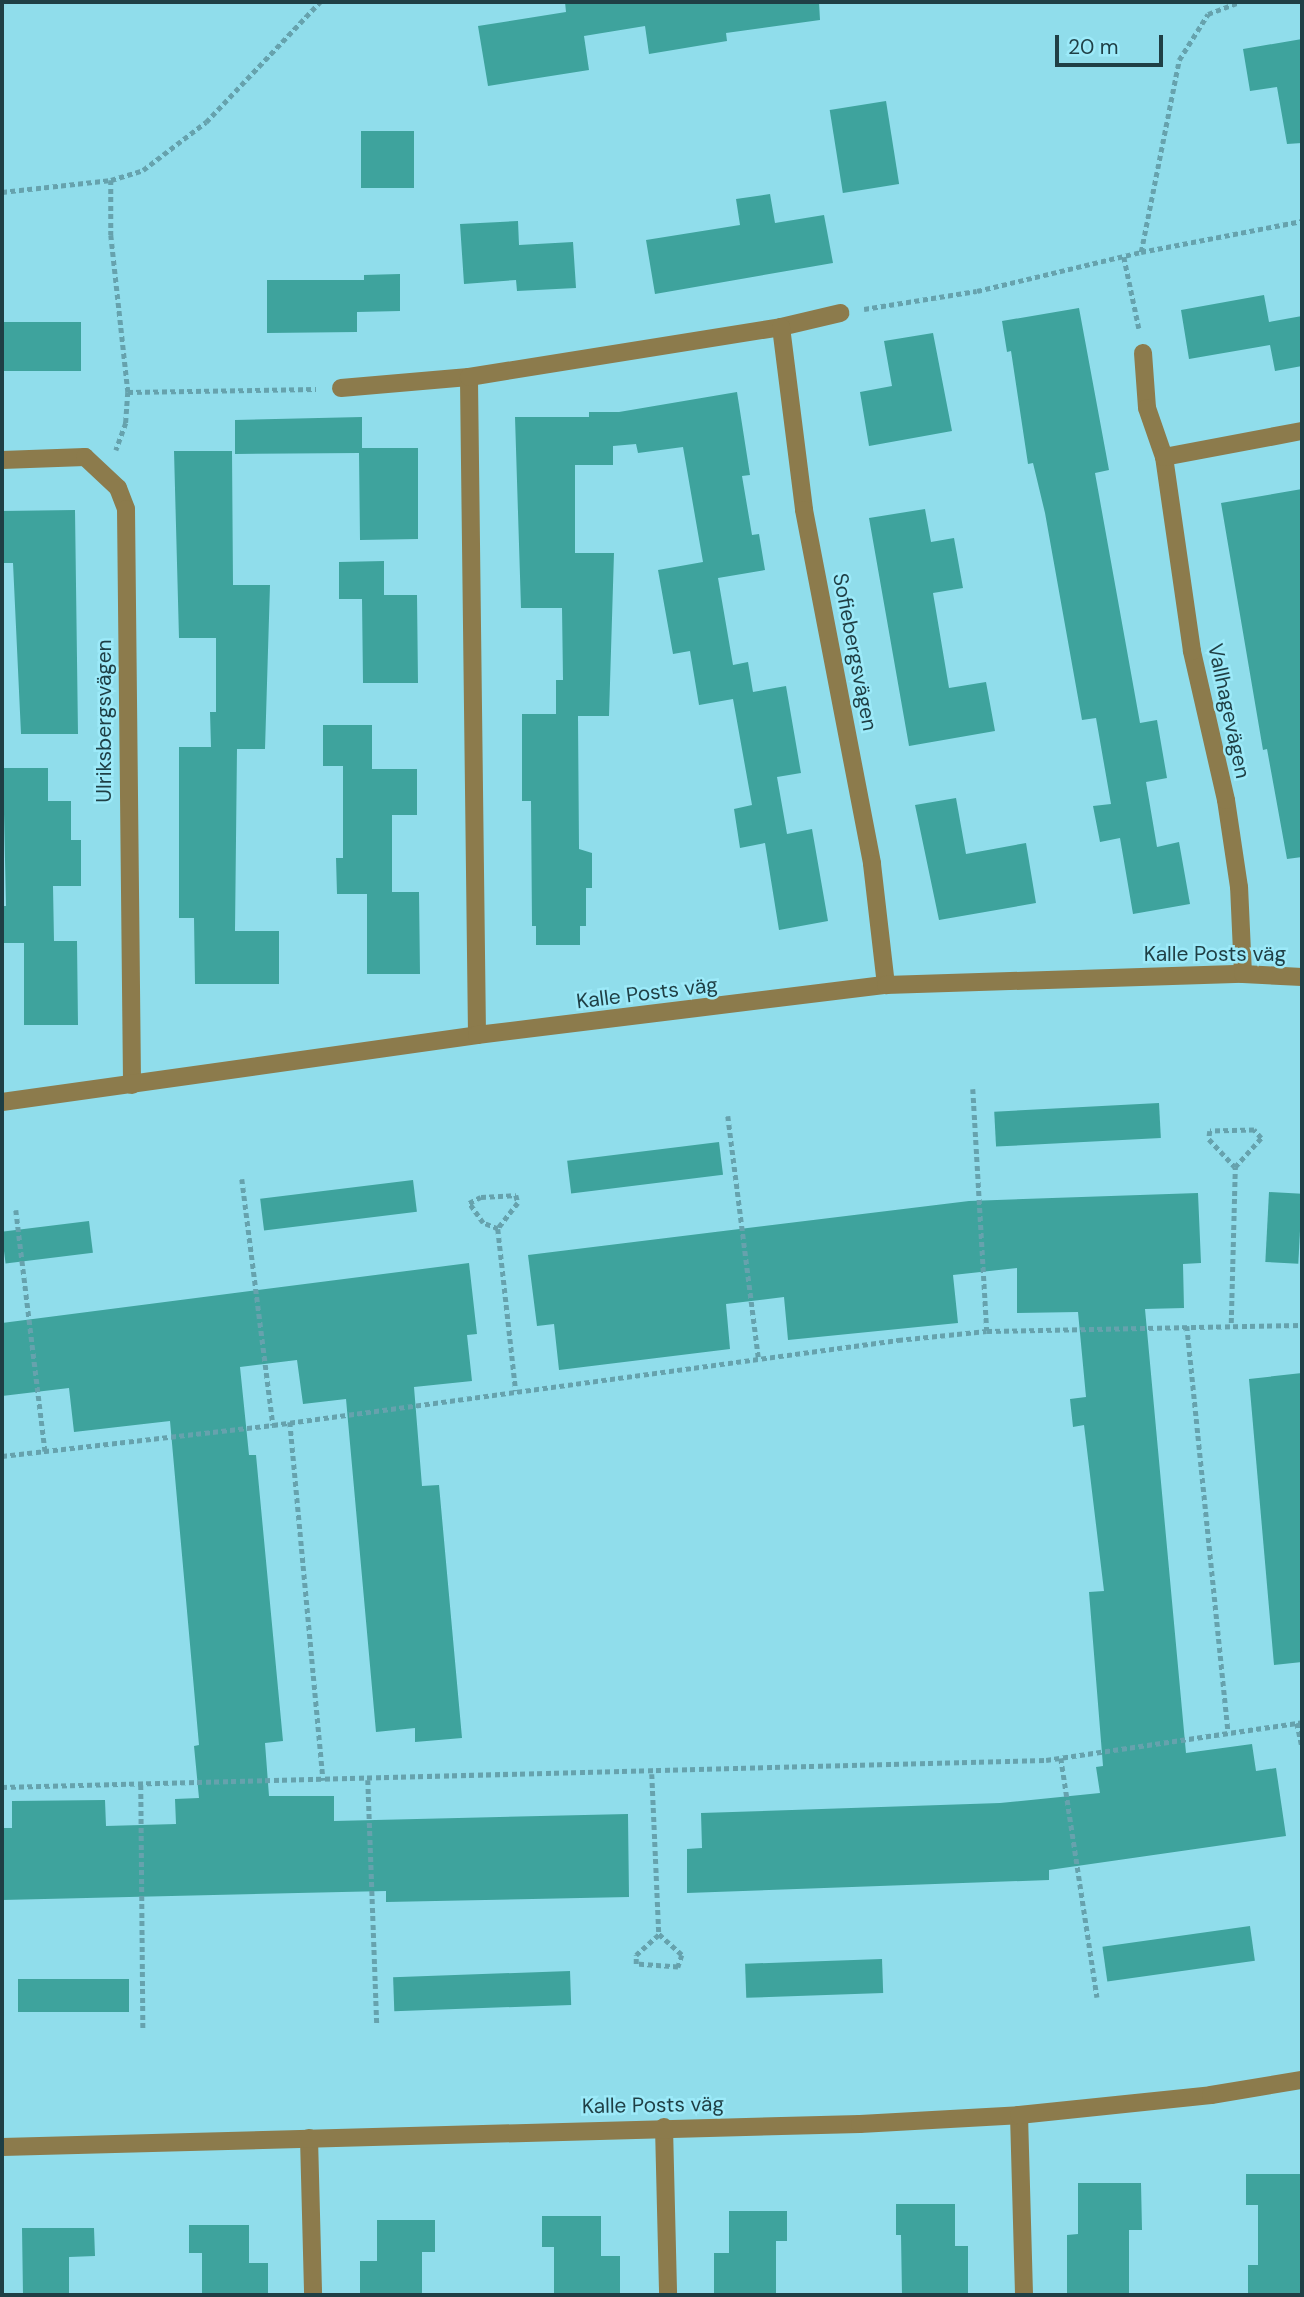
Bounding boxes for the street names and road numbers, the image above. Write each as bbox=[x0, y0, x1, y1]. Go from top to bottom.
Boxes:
street label: Sofiebergsvägen bbox=[827, 571, 883, 733]
street label: Ulriksbergsvägen bbox=[91, 639, 117, 803]
street label: Vallhagevägen bbox=[1202, 641, 1256, 781]
street label: Kalle Posts väg bbox=[1144, 941, 1286, 967]
street label: Kalle Posts väg bbox=[575, 972, 719, 1014]
street label: Kalle Posts väg bbox=[582, 2091, 724, 2119]

